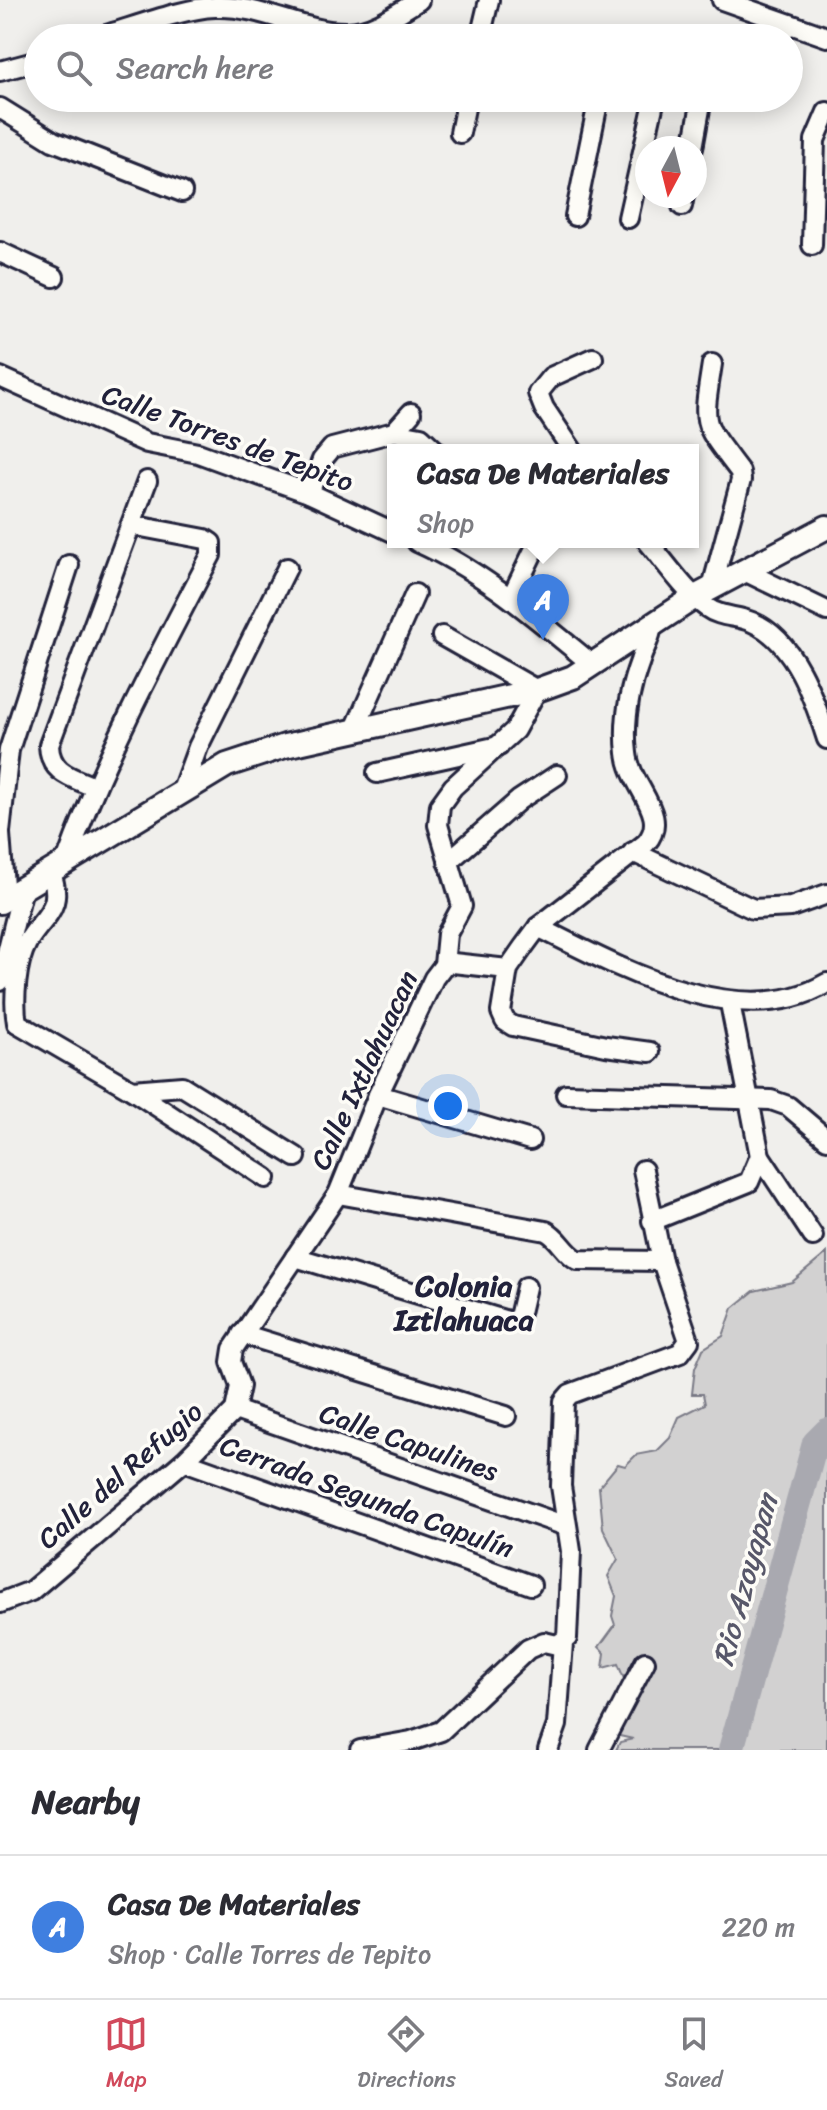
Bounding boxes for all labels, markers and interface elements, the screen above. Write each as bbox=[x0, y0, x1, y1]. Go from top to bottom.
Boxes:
search box bbox=[24, 24, 803, 112]
text: Search here bbox=[116, 41, 274, 95]
icon: search bbox=[52, 46, 96, 90]
north arrow bbox=[635, 136, 707, 208]
street label: Calle Torres de Tepito bbox=[95, 370, 361, 506]
popup bbox=[387, 444, 699, 548]
text: Casa De Materiales bbox=[417, 446, 669, 500]
text: Shop bbox=[417, 500, 474, 546]
pin: A bbox=[517, 574, 569, 640]
street label: Calle Ixtlahuacan bbox=[296, 962, 432, 1178]
your location bbox=[428, 1086, 468, 1126]
district label: Colonia Iztlahuaca bbox=[392, 1259, 534, 1347]
street label: Calle del Refugio bbox=[26, 1388, 214, 1562]
street label: Calle Capulines bbox=[313, 1389, 506, 1496]
street label: Cerrada Segunda Capulín bbox=[213, 1421, 521, 1573]
water label: Rio Azoyapan bbox=[696, 1485, 795, 1672]
text: Nearby bbox=[32, 1772, 140, 1832]
text: Casa De Materiales bbox=[108, 1877, 360, 1931]
text: A bbox=[49, 1904, 67, 1950]
text: 220 m bbox=[722, 1904, 795, 1950]
text: Shop · Calle Torres de Tepito bbox=[108, 1931, 431, 1977]
tab: Map bbox=[104, 2012, 148, 2099]
tab: Directions bbox=[357, 2012, 456, 2099]
tab: Saved bbox=[665, 2012, 723, 2099]

